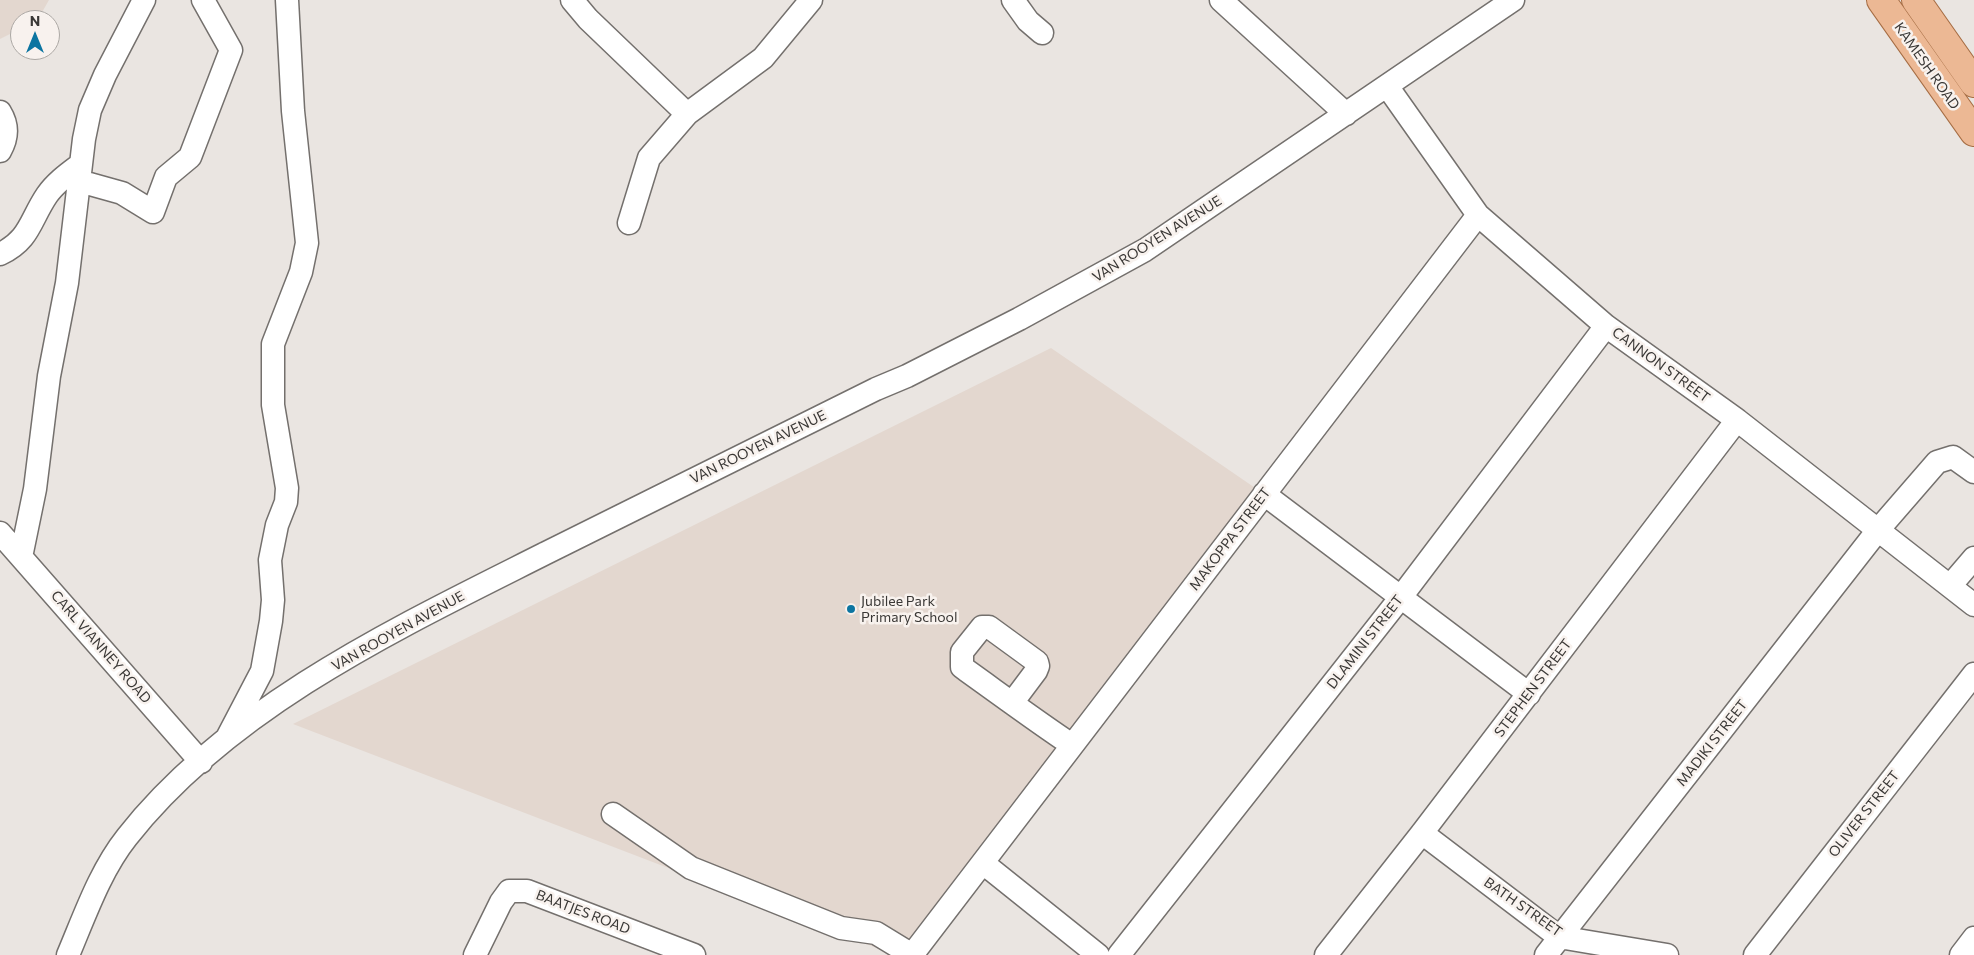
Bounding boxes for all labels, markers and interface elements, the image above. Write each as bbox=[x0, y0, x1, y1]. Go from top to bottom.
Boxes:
north arrow bbox=[10, 10, 60, 60]
text: N bbox=[30, 12, 40, 29]
street label: KAMESH ROAD bbox=[1891, 19, 1963, 113]
street label: VAN ROOYEN AVENUE bbox=[1089, 192, 1225, 286]
street label: CANNON STREET bbox=[1609, 324, 1713, 406]
street label: VAN ROOYEN AVENUE bbox=[687, 407, 829, 487]
street label: MAKOPPA STREET bbox=[1186, 484, 1274, 594]
street label: CARL VIANNEY ROAD bbox=[47, 587, 155, 707]
street label: VAN ROOYEN AVENUE bbox=[329, 587, 467, 675]
street label: DLAMINI STREET bbox=[1323, 592, 1407, 692]
place label: Jubilee Park Primary School bbox=[861, 593, 957, 626]
marker: Jubilee Park Primary School bbox=[845, 603, 857, 615]
street label: STEPHEN STREET bbox=[1491, 636, 1575, 740]
street label: MADIKI STREET bbox=[1673, 696, 1751, 790]
street label: OLIVER STREET bbox=[1825, 767, 1903, 861]
street label: BATH STREET bbox=[1481, 874, 1565, 940]
street label: BAATJES ROAD bbox=[534, 886, 632, 938]

